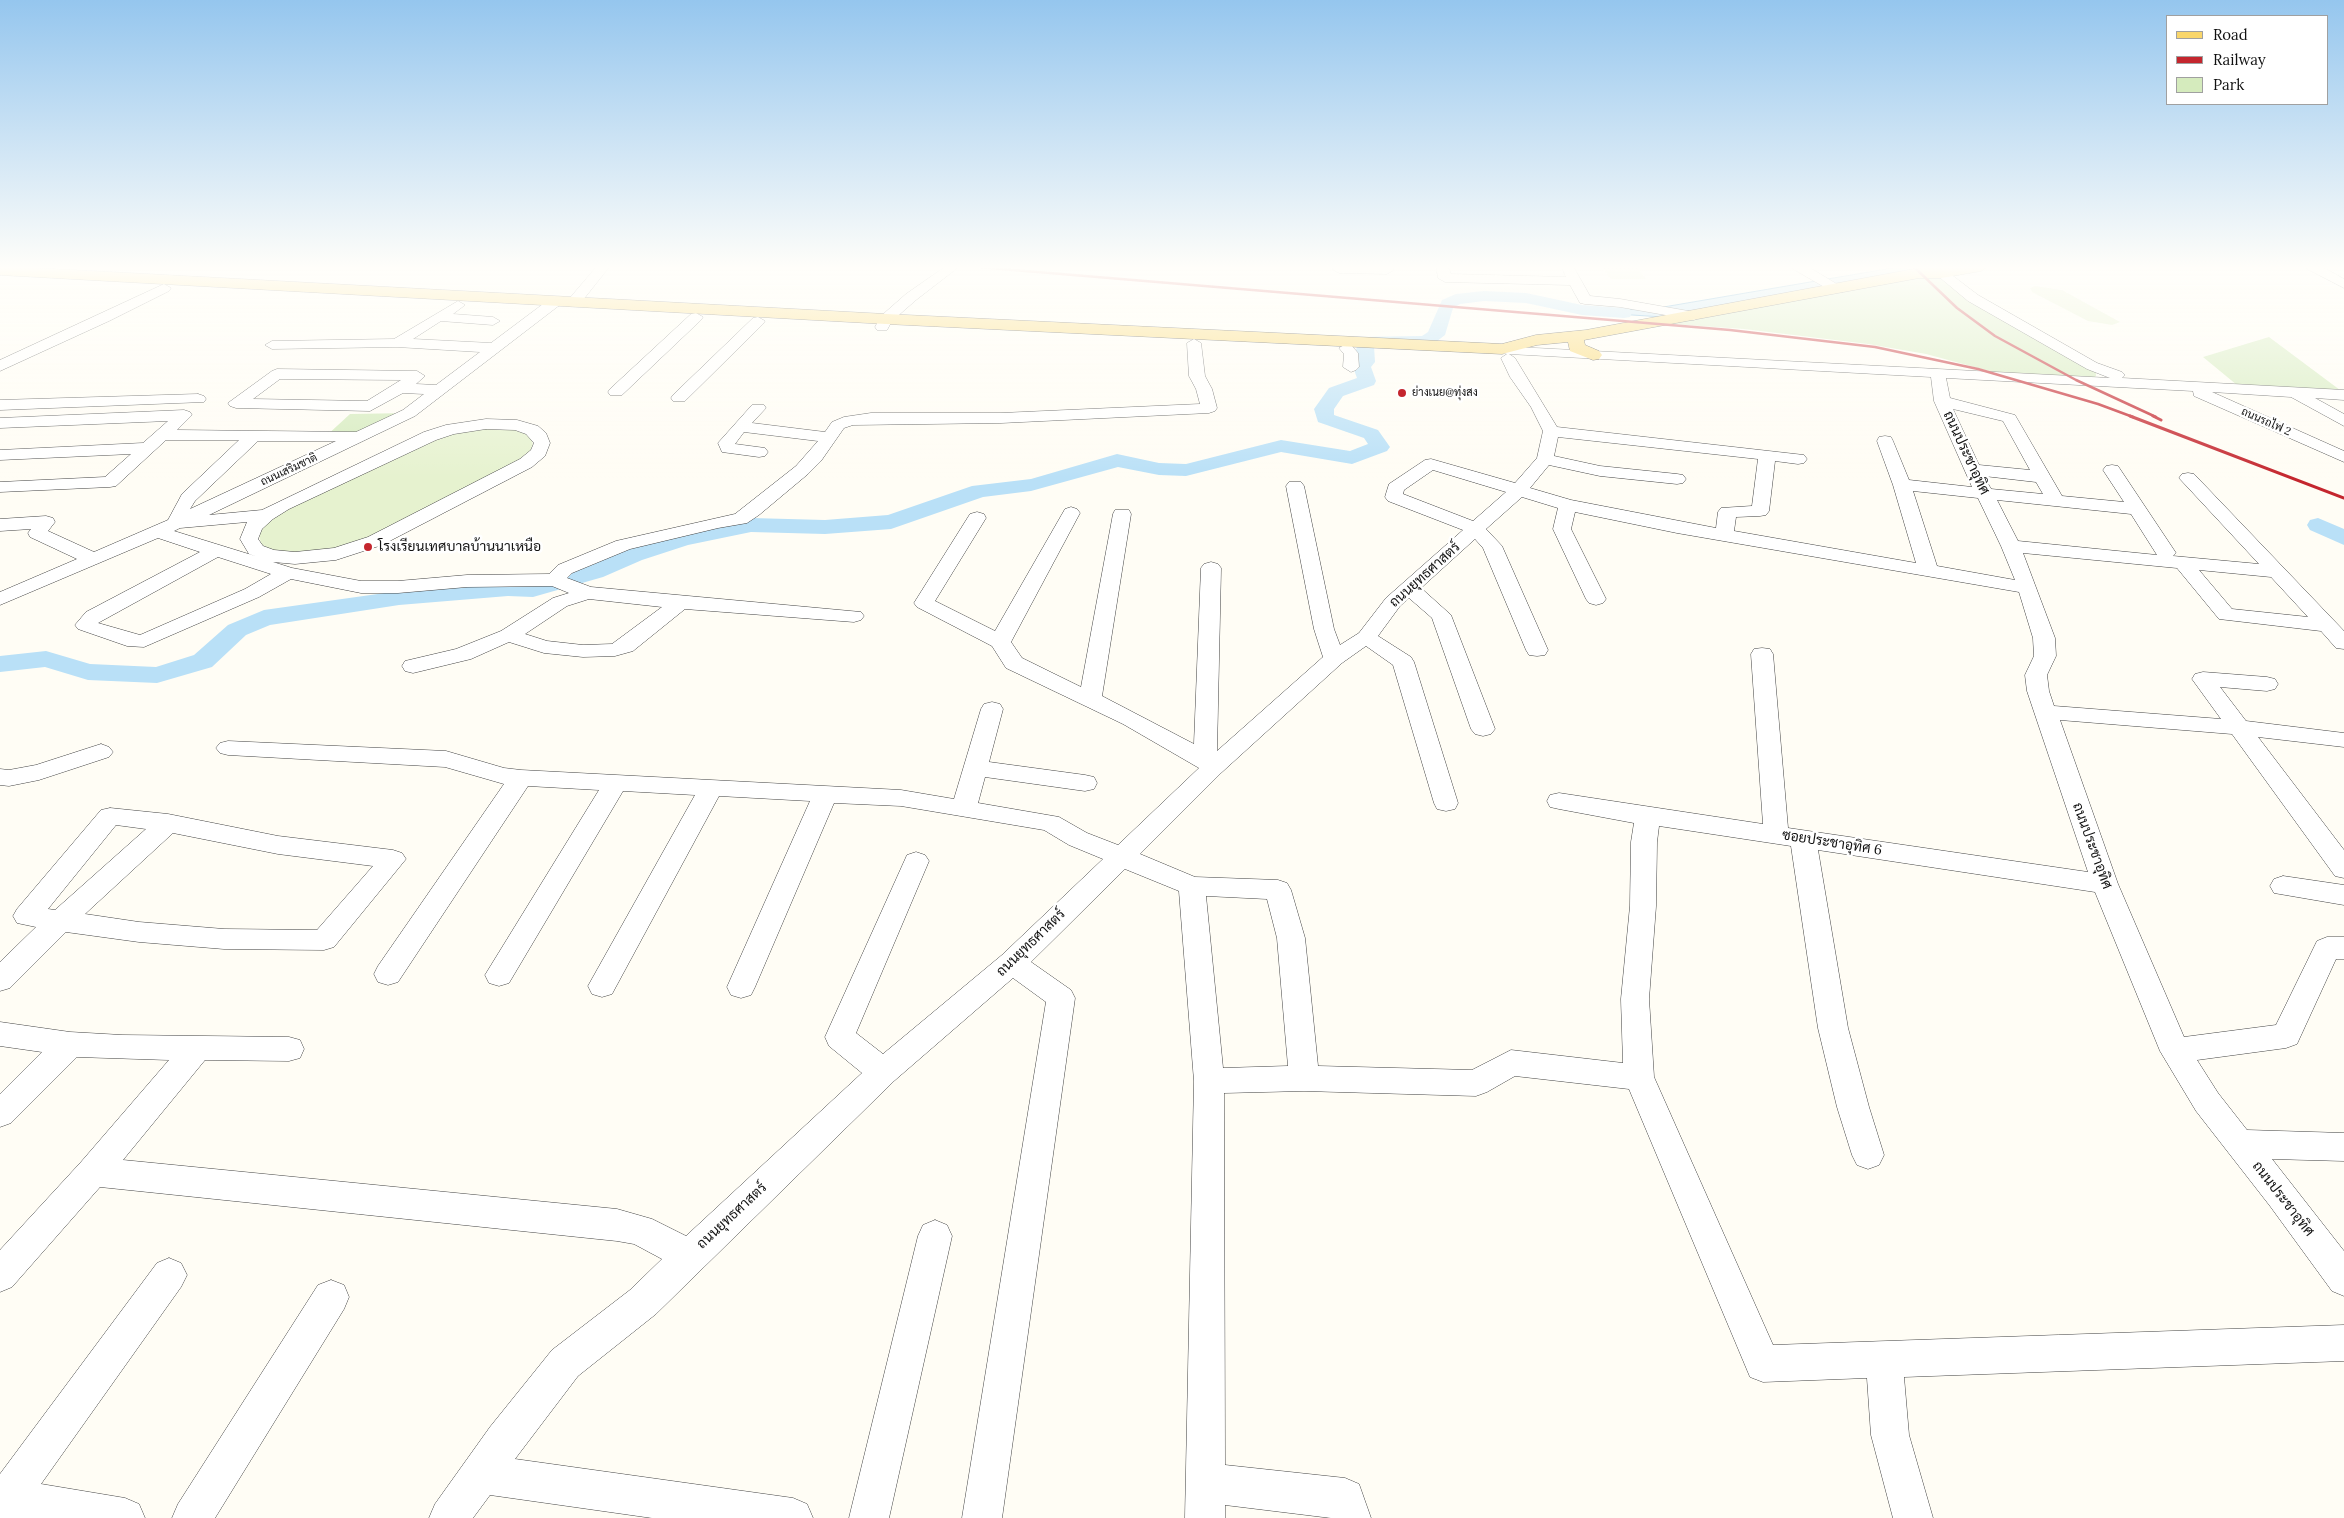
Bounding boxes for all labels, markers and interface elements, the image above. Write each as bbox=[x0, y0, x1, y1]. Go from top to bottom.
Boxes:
legend bbox=[2166, 15, 2329, 105]
text: Road bbox=[2213, 25, 2248, 44]
text: Railway bbox=[2213, 50, 2266, 69]
text: Park bbox=[2213, 75, 2244, 94]
place label: ย่างเนย@ทุ่งสง bbox=[1412, 386, 1478, 400]
marker: ย่างเนย@ทุ่งสง bbox=[1396, 387, 1408, 399]
street label: ถนนรถไฟ 2 bbox=[2239, 405, 2293, 439]
street label: ถนนประชาอุทิศ bbox=[1939, 408, 1993, 498]
street label: ถนนเสริมชาติ bbox=[259, 451, 319, 489]
place label: โรงเรียนเทศบาลบ้านนาเหนือ bbox=[378, 539, 541, 555]
street label: ถนนยุทธศาสตร์ bbox=[1386, 539, 1464, 611]
marker: โรงเรียนเทศบาลบ้านนาเหนือ bbox=[362, 541, 374, 553]
street label: ถนนประชาอุทิศ bbox=[2069, 801, 2115, 891]
street label: ซอยประชาอุทิศ 6 bbox=[1781, 827, 1883, 859]
street label: ถนนยุทธศาสตร์ bbox=[993, 906, 1069, 980]
street label: ถนนประชาอุทิศ bbox=[2249, 1158, 2317, 1240]
street label: ถนนยุทธศาสตร์ bbox=[694, 1179, 770, 1253]

